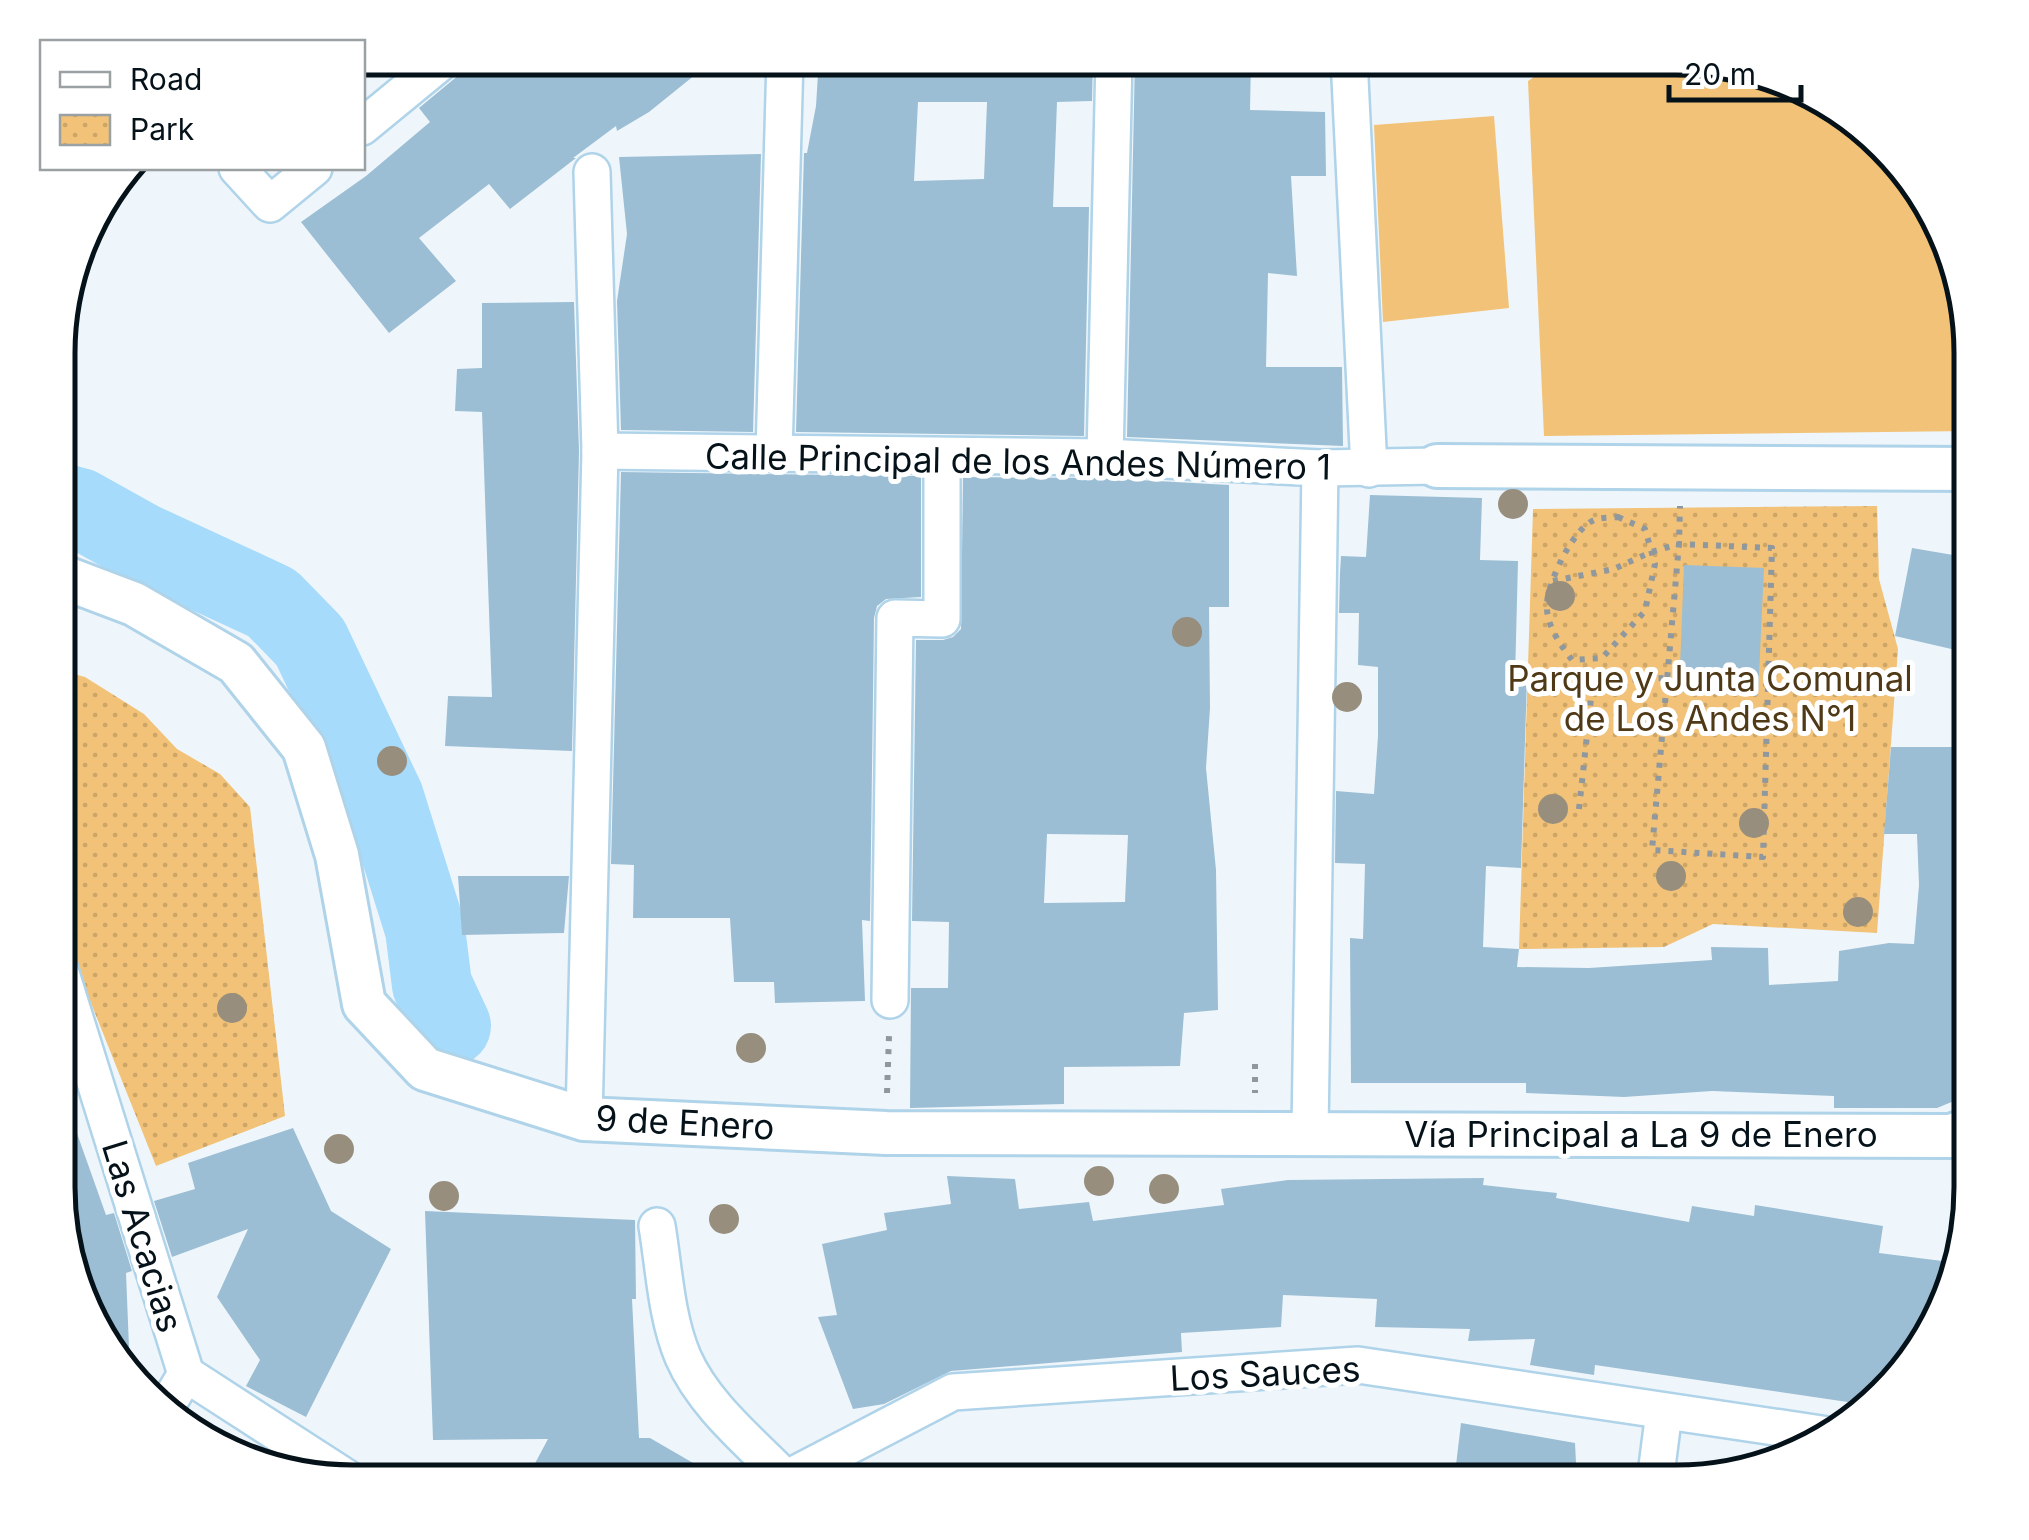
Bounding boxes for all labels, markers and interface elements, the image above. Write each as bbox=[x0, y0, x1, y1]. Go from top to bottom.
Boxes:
legend bbox=[40, 40, 365, 170]
scale bar bbox=[1669, 40, 1802, 102]
text: 20 m bbox=[1684, 56, 1756, 92]
text: Road bbox=[130, 61, 202, 97]
text: Park bbox=[130, 111, 195, 147]
street label: Calle Principal de los Andes Número 1 bbox=[705, 435, 1331, 487]
park label: Parque y Junta Comunal de Los Andes N°1 bbox=[1507, 657, 1913, 739]
street label: 9 de Enero bbox=[595, 1096, 775, 1148]
street label: Vía Principal a La 9 de Enero bbox=[1404, 1113, 1878, 1155]
street label: Las Acacias bbox=[94, 1135, 192, 1337]
street label: Los Sauces bbox=[1169, 1347, 1361, 1399]

